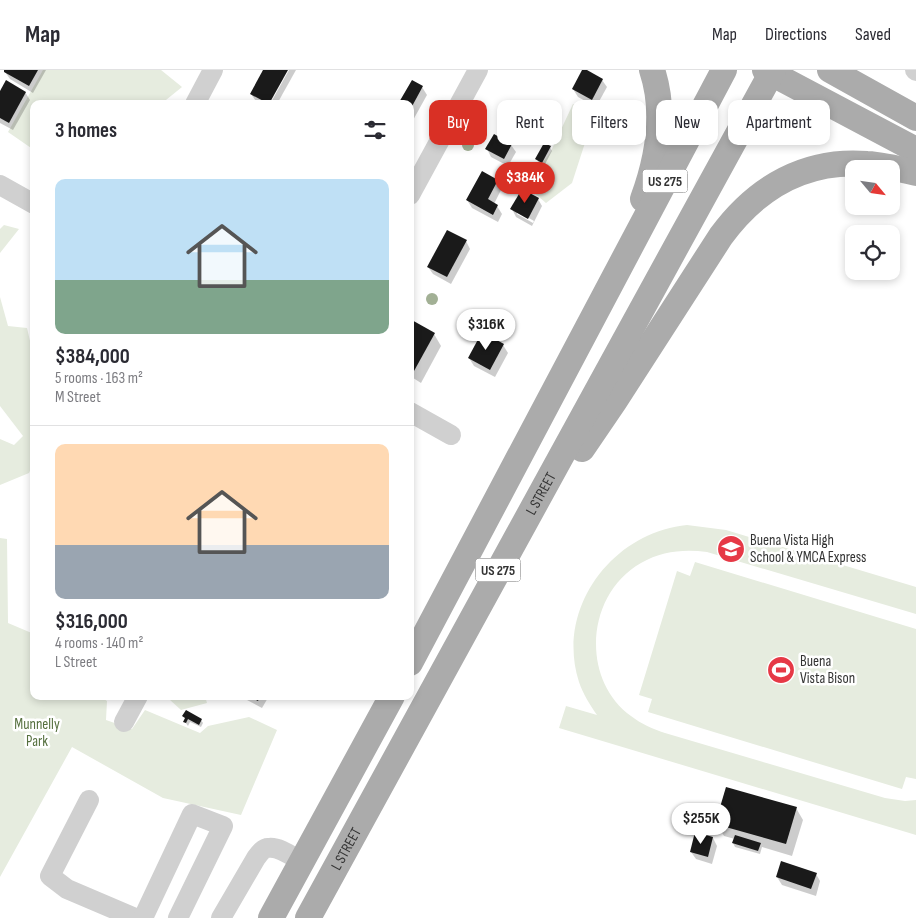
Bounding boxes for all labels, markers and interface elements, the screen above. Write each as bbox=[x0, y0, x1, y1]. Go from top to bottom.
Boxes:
text: Map bbox=[25, 20, 60, 49]
text: Map bbox=[712, 24, 737, 45]
text: Directions bbox=[765, 24, 827, 45]
text: Saved bbox=[855, 24, 891, 45]
chip: Buy bbox=[429, 100, 487, 145]
chip: Rent bbox=[497, 100, 562, 145]
chip: Filters bbox=[572, 100, 646, 145]
chip: New bbox=[656, 100, 718, 145]
chip: Apartment bbox=[728, 100, 830, 145]
icon: filters bbox=[361, 116, 389, 144]
text: 3 homes bbox=[55, 118, 117, 143]
north arrow bbox=[845, 160, 900, 215]
map controls bbox=[845, 160, 900, 280]
pin: $384K bbox=[490, 162, 560, 204]
text: $384K bbox=[506, 168, 544, 187]
road number: US 275 bbox=[642, 170, 688, 192]
icon: home bbox=[177, 211, 267, 301]
button: locate bbox=[845, 225, 900, 280]
pin: $316K bbox=[451, 308, 521, 351]
text: $316K bbox=[467, 315, 505, 334]
text: $384,000 bbox=[55, 344, 130, 369]
text: 5 rooms · 163 m² bbox=[55, 369, 143, 388]
text: M Street bbox=[55, 388, 101, 407]
street label: L STREET bbox=[521, 469, 560, 518]
icon: home bbox=[177, 477, 267, 567]
place label: Buena Vista High School & YMCA Express bbox=[750, 531, 866, 567]
school or university icon: Buena Vista High School & YMCA Express bbox=[716, 534, 746, 564]
road number: US 275 bbox=[476, 558, 520, 582]
text: $316,000 bbox=[55, 609, 128, 634]
text: 4 rooms · 140 m² bbox=[55, 634, 143, 653]
place label: Buena Vista Bison bbox=[800, 652, 855, 688]
text: L Street bbox=[55, 653, 97, 672]
sports icon: Buena Vista Bison bbox=[766, 655, 796, 685]
park label: Munnelly Park bbox=[14, 715, 60, 751]
pin: $255K bbox=[666, 802, 736, 845]
text: $255K bbox=[682, 809, 720, 828]
street label: L STREET bbox=[327, 824, 365, 873]

